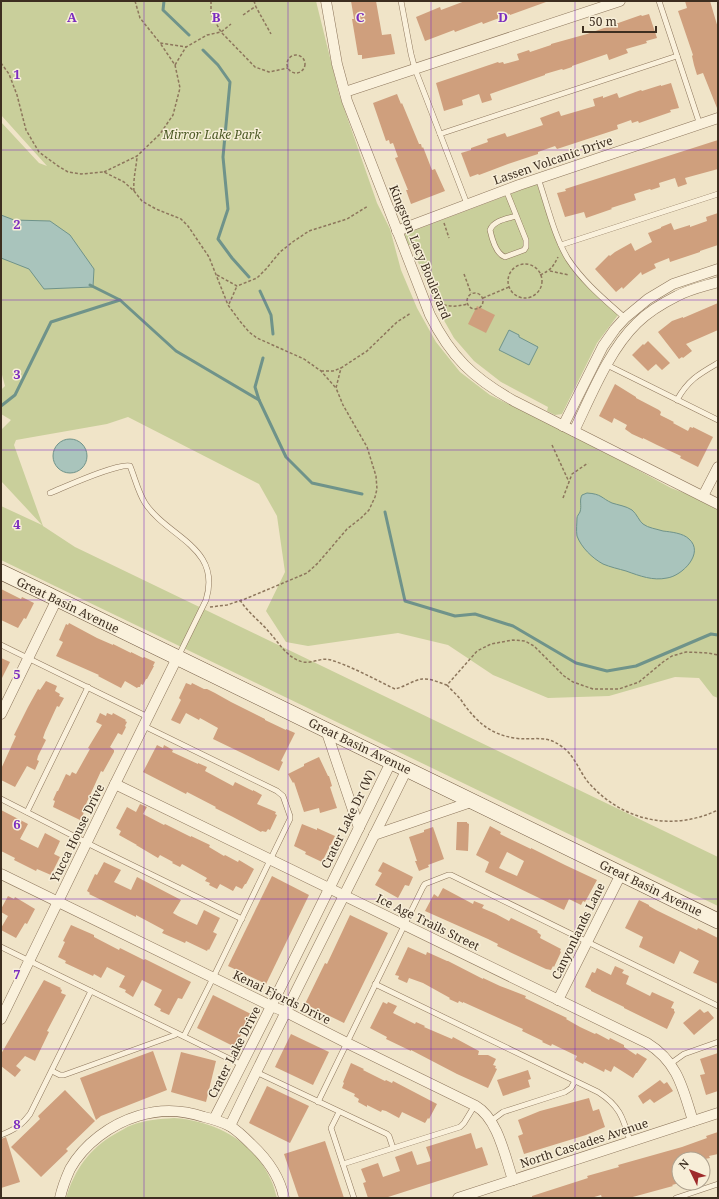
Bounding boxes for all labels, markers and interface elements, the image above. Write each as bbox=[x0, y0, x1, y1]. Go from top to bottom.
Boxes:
text: A bbox=[67, 8, 77, 26]
text: B bbox=[212, 8, 221, 26]
text: C bbox=[356, 8, 365, 26]
text: D bbox=[498, 8, 508, 26]
scale bar bbox=[583, 8, 656, 34]
text: 50 m bbox=[589, 13, 617, 30]
text: 1 bbox=[13, 65, 21, 83]
park label: Mirror Lake Park bbox=[162, 126, 262, 143]
street label: Lassen Volcanic Drive bbox=[491, 132, 615, 188]
street label: Kingston Lacy Boulevard bbox=[385, 182, 455, 322]
text: 2 bbox=[13, 215, 21, 233]
text: 3 bbox=[13, 365, 21, 383]
text: 4 bbox=[13, 515, 21, 533]
street label: Great Basin Avenue bbox=[14, 573, 122, 637]
text: 5 bbox=[13, 665, 21, 683]
street label: Great Basin Avenue bbox=[306, 714, 414, 778]
street label: Crater Lake Dr (W) bbox=[317, 767, 379, 871]
street label: Yucca House Drive bbox=[45, 781, 108, 886]
text: 6 bbox=[13, 815, 21, 833]
street label: Great Basin Avenue bbox=[597, 856, 705, 920]
street label: Canyonlands Lane bbox=[547, 880, 609, 982]
street label: Ice Age Trails Street bbox=[373, 890, 483, 954]
text: 7 bbox=[13, 965, 21, 983]
street label: Kenai Fjords Drive bbox=[230, 966, 334, 1028]
street label: Crater Lake Drive bbox=[203, 1003, 265, 1101]
street label: North Cascades Avenue bbox=[518, 1114, 650, 1172]
text: 8 bbox=[13, 1115, 21, 1133]
north arrow bbox=[671, 1151, 711, 1191]
text: N bbox=[675, 1155, 692, 1172]

